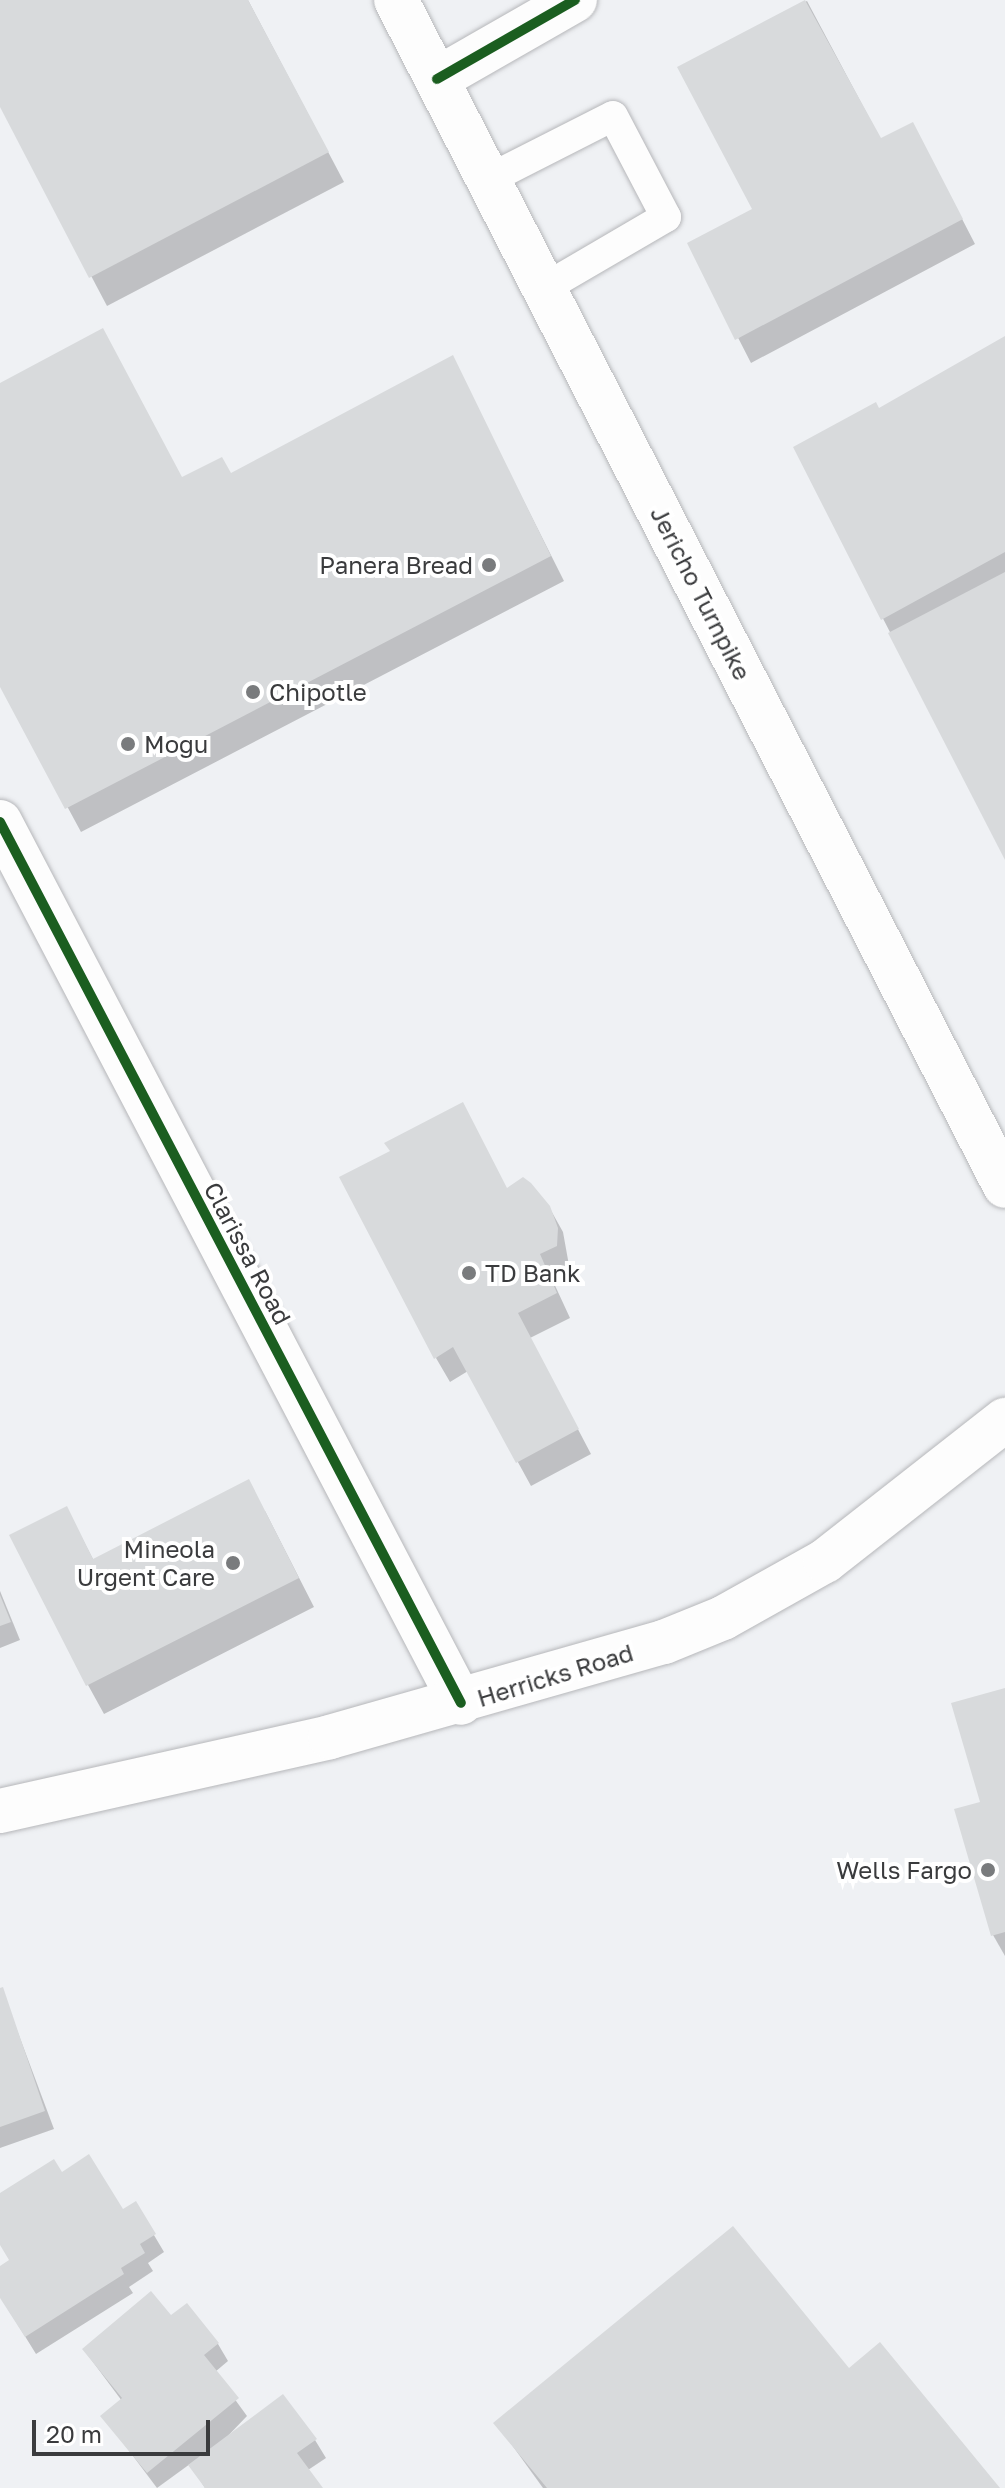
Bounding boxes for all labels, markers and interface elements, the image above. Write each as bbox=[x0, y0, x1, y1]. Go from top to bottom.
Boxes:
street label: Jericho Turnpike bbox=[645, 501, 757, 685]
place label: Panera Bread bbox=[319, 551, 473, 579]
marker: Panera Bread bbox=[480, 556, 498, 574]
place label: Chipotle bbox=[269, 678, 367, 706]
marker: Chipotle bbox=[244, 683, 262, 701]
place label: Mogu bbox=[144, 730, 208, 758]
marker: Mogu bbox=[119, 735, 137, 753]
street label: Clarissa Road bbox=[198, 1177, 298, 1329]
place label: TD Bank bbox=[485, 1259, 581, 1287]
marker: TD Bank bbox=[460, 1264, 478, 1282]
place label: Mineola Urgent Care bbox=[77, 1535, 215, 1591]
marker: Mineola Urgent Care bbox=[222, 1552, 244, 1574]
street label: Herricks Road bbox=[474, 1638, 636, 1712]
place label: Wells Fargo bbox=[836, 1856, 972, 1884]
marker: Wells Fargo bbox=[979, 1861, 997, 1879]
scale bar bbox=[36, 2404, 214, 2454]
text: 20 m bbox=[46, 2419, 102, 2448]

